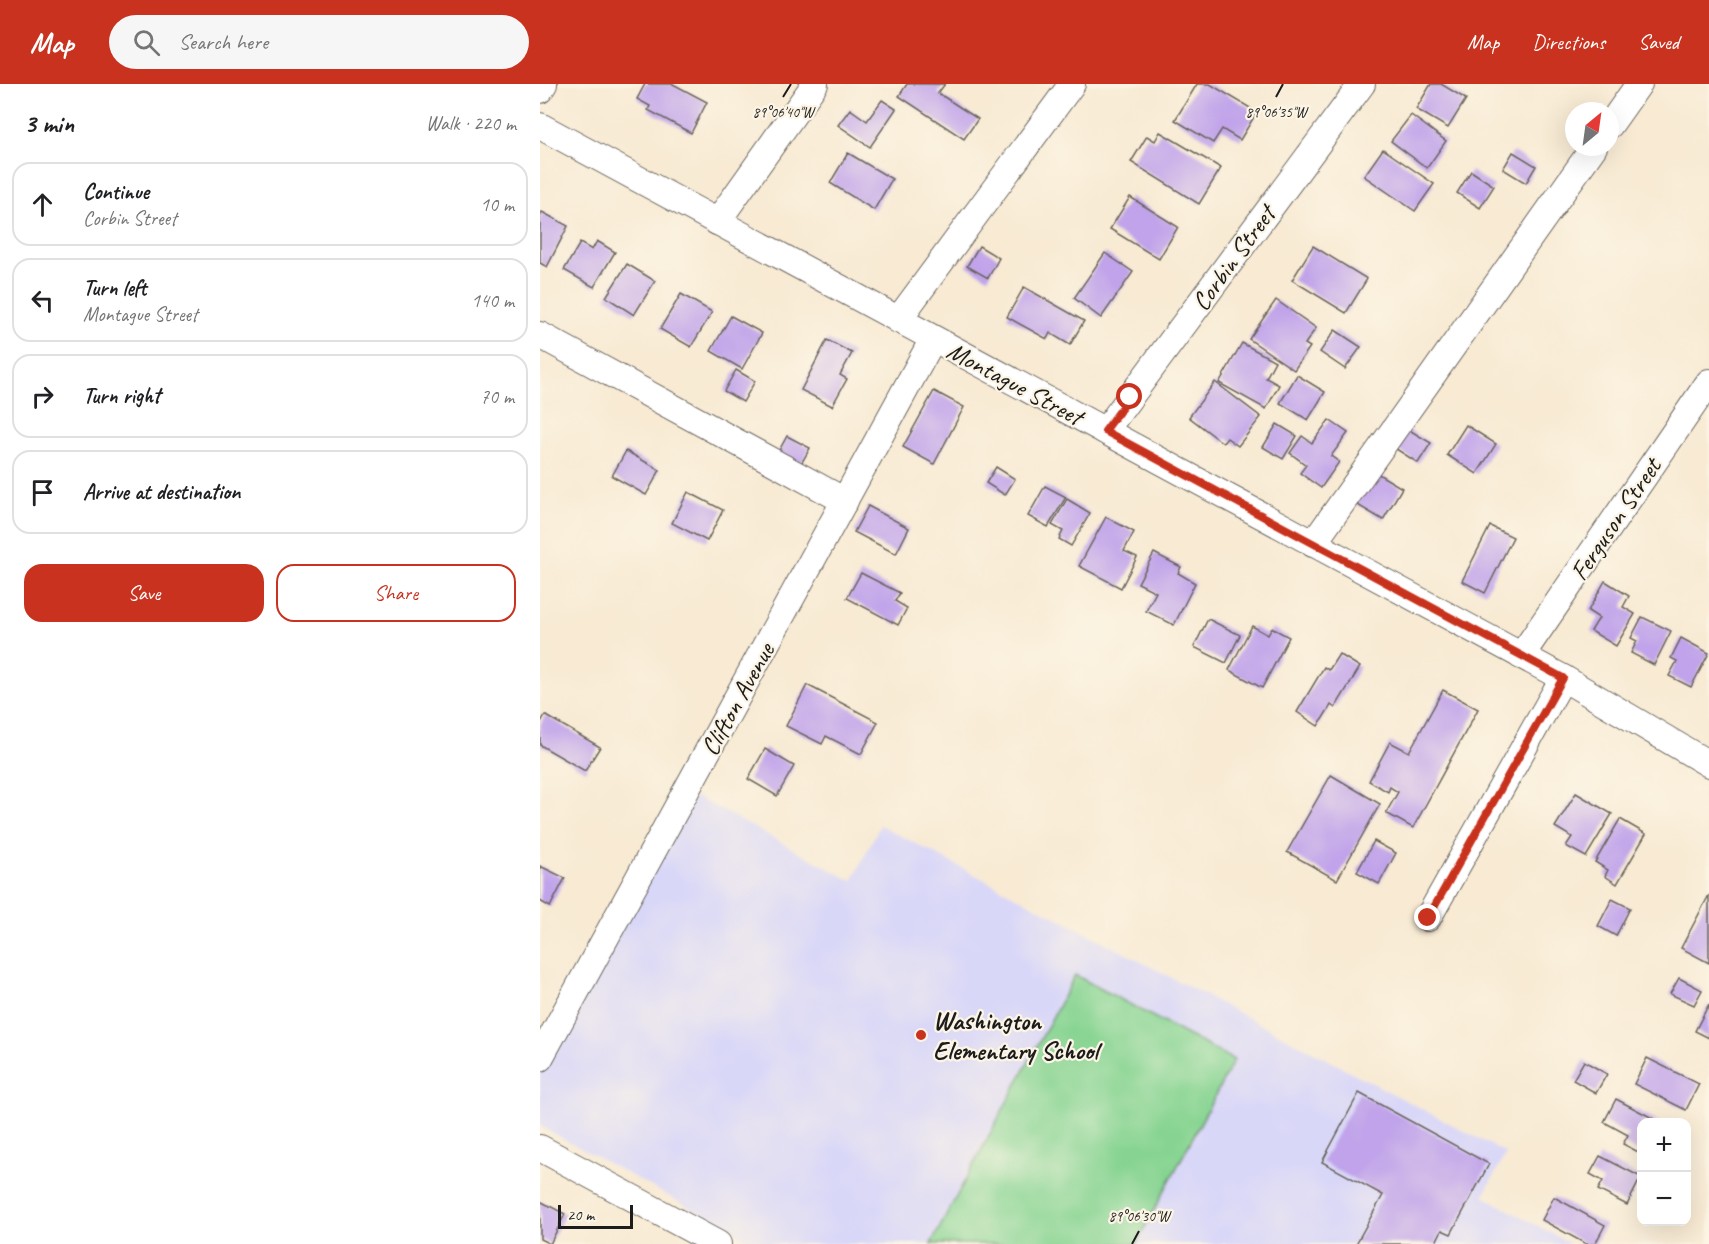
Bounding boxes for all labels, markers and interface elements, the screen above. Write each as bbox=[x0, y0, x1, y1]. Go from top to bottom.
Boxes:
search box bbox=[109, 15, 529, 69]
text: Map bbox=[30, 25, 73, 60]
icon: search bbox=[130, 26, 163, 59]
text: Search here bbox=[178, 28, 268, 56]
text: Map bbox=[1467, 29, 1499, 55]
text: Directions bbox=[1532, 29, 1605, 55]
text: Saved bbox=[1638, 29, 1679, 55]
north arrow bbox=[1565, 102, 1619, 156]
text: 89°06'40"W bbox=[753, 103, 817, 122]
text: 89°06'35"W bbox=[1246, 103, 1310, 122]
text: 3 min bbox=[24, 107, 74, 140]
text: Walk · 220 m bbox=[426, 111, 516, 136]
text: Continue bbox=[83, 178, 149, 206]
icon: ahead bbox=[26, 188, 59, 221]
text: 10 m bbox=[480, 192, 514, 217]
street label: Corbin Street bbox=[1184, 197, 1284, 317]
text: Corbin Street bbox=[83, 206, 177, 231]
text: Turn left bbox=[83, 274, 147, 302]
icon: left bbox=[26, 284, 59, 317]
text: 140 m bbox=[471, 288, 514, 313]
text: Montague Street bbox=[83, 302, 198, 327]
street label: Montague Street bbox=[941, 334, 1091, 435]
icon: right bbox=[26, 380, 59, 413]
text: Turn right bbox=[83, 382, 160, 410]
route start bbox=[1116, 383, 1142, 409]
text: 70 m bbox=[480, 384, 514, 409]
street label: Ferguson Street bbox=[1563, 450, 1670, 587]
icon: arrive bbox=[26, 476, 59, 509]
text: Arrive at destination bbox=[83, 478, 240, 506]
button: Save bbox=[24, 564, 264, 622]
button: Share bbox=[276, 564, 516, 622]
street label: Clifton Avenue bbox=[693, 636, 783, 761]
route end bbox=[1414, 904, 1440, 930]
place label: Washington Elementary School bbox=[933, 1004, 1103, 1067]
marker: Washington Elementary School bbox=[914, 1028, 928, 1042]
map controls bbox=[1637, 1118, 1691, 1226]
button: + bbox=[1637, 1118, 1691, 1172]
button: − bbox=[1637, 1172, 1691, 1226]
scale bar bbox=[558, 1202, 633, 1230]
text: 20 m bbox=[567, 1205, 594, 1225]
text: 89°06'30"W bbox=[1109, 1207, 1173, 1226]

